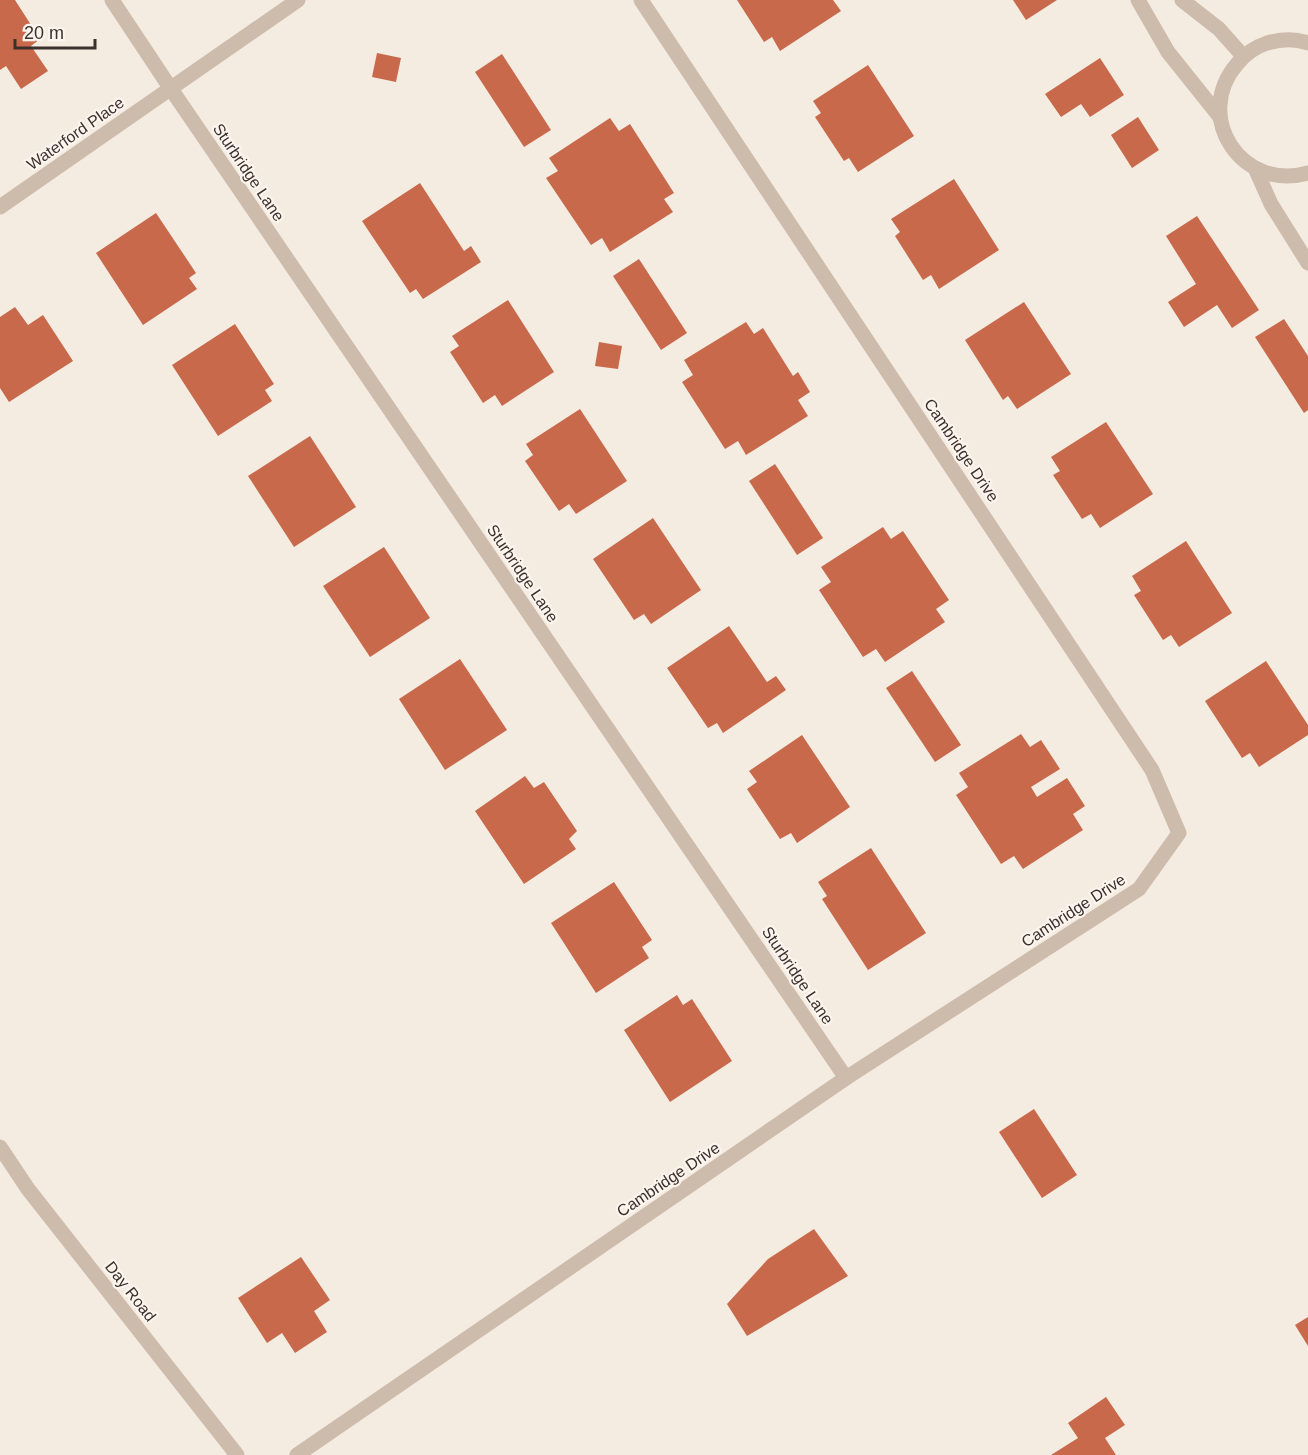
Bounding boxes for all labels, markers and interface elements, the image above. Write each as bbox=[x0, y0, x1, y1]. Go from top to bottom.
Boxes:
scale bar bbox=[15, 12, 94, 50]
text: 20 m bbox=[24, 23, 64, 43]
street label: Waterford Place bbox=[24, 94, 127, 173]
street label: Sturbridge Lane bbox=[210, 120, 288, 224]
street label: Cambridge Drive bbox=[921, 396, 1002, 505]
street label: Sturbridge Lane bbox=[484, 521, 562, 625]
street label: Cambridge Drive bbox=[1018, 871, 1128, 950]
street label: Sturbridge Lane bbox=[759, 923, 837, 1027]
street label: Cambridge Drive bbox=[614, 1139, 723, 1220]
street label: Day Road bbox=[102, 1258, 159, 1325]

